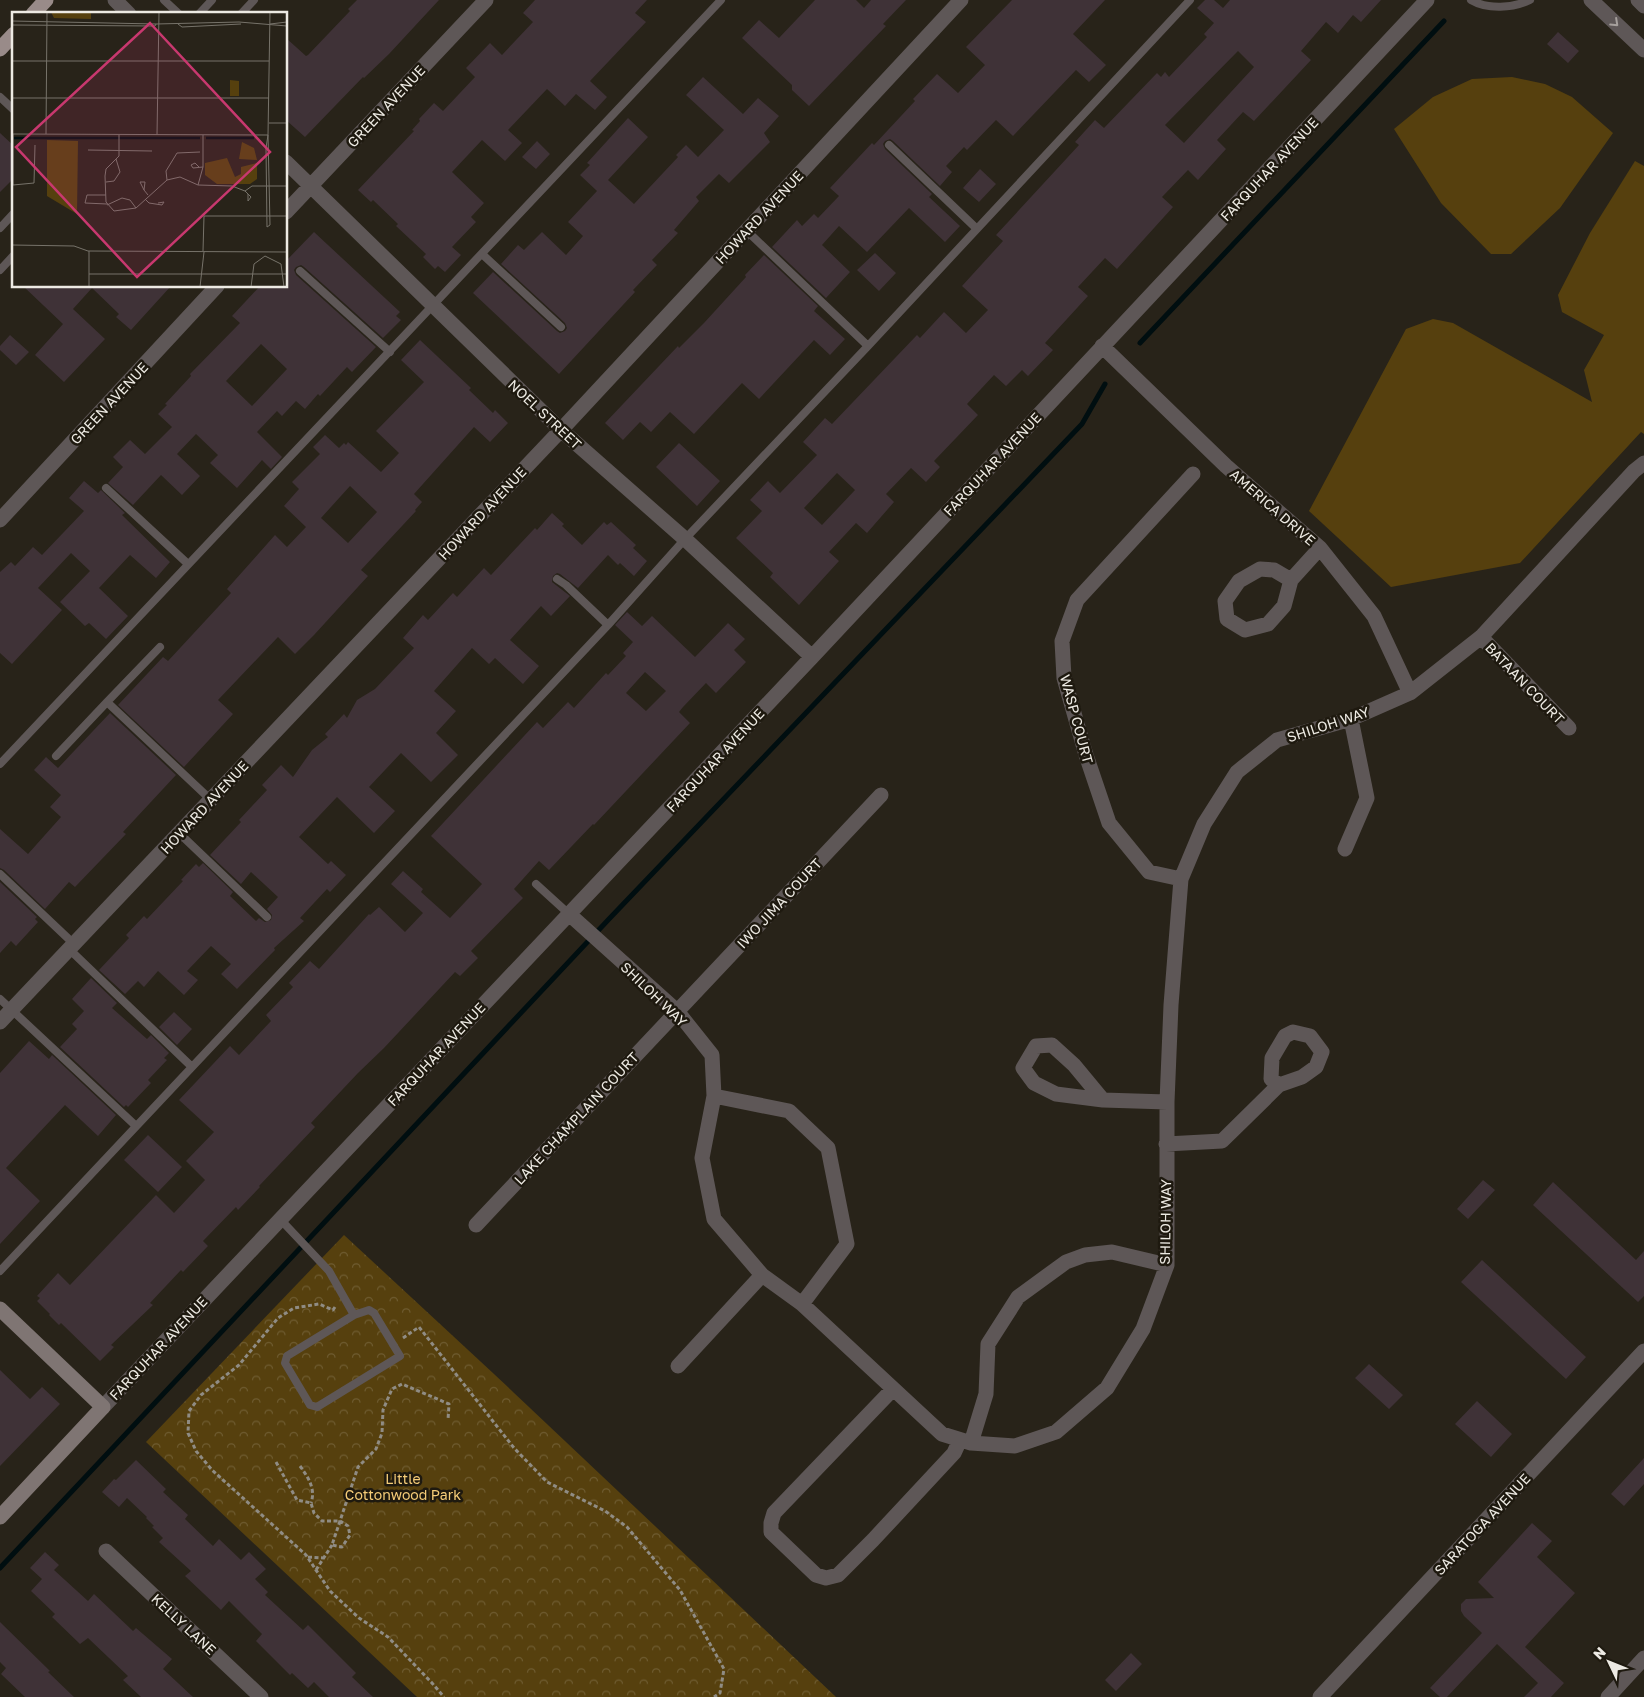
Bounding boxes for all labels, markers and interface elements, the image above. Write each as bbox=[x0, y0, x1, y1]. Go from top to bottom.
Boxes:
inset map bbox=[12, 12, 288, 288]
one-way arrow bbox=[1610, 17, 1619, 26]
street label: GREEN AVENUE bbox=[344, 61, 428, 151]
street label: FARQUHAR AVENUE bbox=[1217, 114, 1321, 224]
street label: HOWARD AVENUE bbox=[711, 167, 807, 267]
street label: GREEN AVENUE bbox=[67, 358, 151, 448]
street label: NOEL STREET bbox=[505, 376, 585, 452]
street label: FARQUHAR AVENUE bbox=[940, 409, 1044, 519]
street label: HOWARD AVENUE bbox=[434, 463, 530, 563]
street label: AMERICA DRIVE bbox=[1227, 465, 1319, 549]
street label: BATAAN COURT bbox=[1482, 639, 1568, 727]
street label: WASP COURT bbox=[1057, 673, 1097, 766]
street label: SHILOH WAY bbox=[1285, 703, 1371, 745]
street label: FARQUHAR AVENUE bbox=[663, 705, 767, 815]
street label: HOWARD AVENUE bbox=[156, 757, 252, 857]
street label: IWO JIMA COURT bbox=[733, 854, 825, 952]
street label: SHILOH WAY bbox=[617, 958, 691, 1030]
street label: FARQUHAR AVENUE bbox=[384, 999, 488, 1109]
street label: LAKE CHAMPLAIN COURT bbox=[510, 1048, 642, 1188]
street label: SHILOH WAY bbox=[1156, 1179, 1174, 1265]
street label: FARQUHAR AVENUE bbox=[106, 1293, 210, 1403]
park label: Little Cottonwood Park bbox=[345, 1470, 461, 1503]
street label: SARATOGA AVENUE bbox=[1431, 1470, 1533, 1578]
street label: KELLY LANE bbox=[148, 1590, 220, 1658]
north arrow bbox=[1584, 1637, 1634, 1687]
text: N bbox=[1589, 1643, 1609, 1662]

